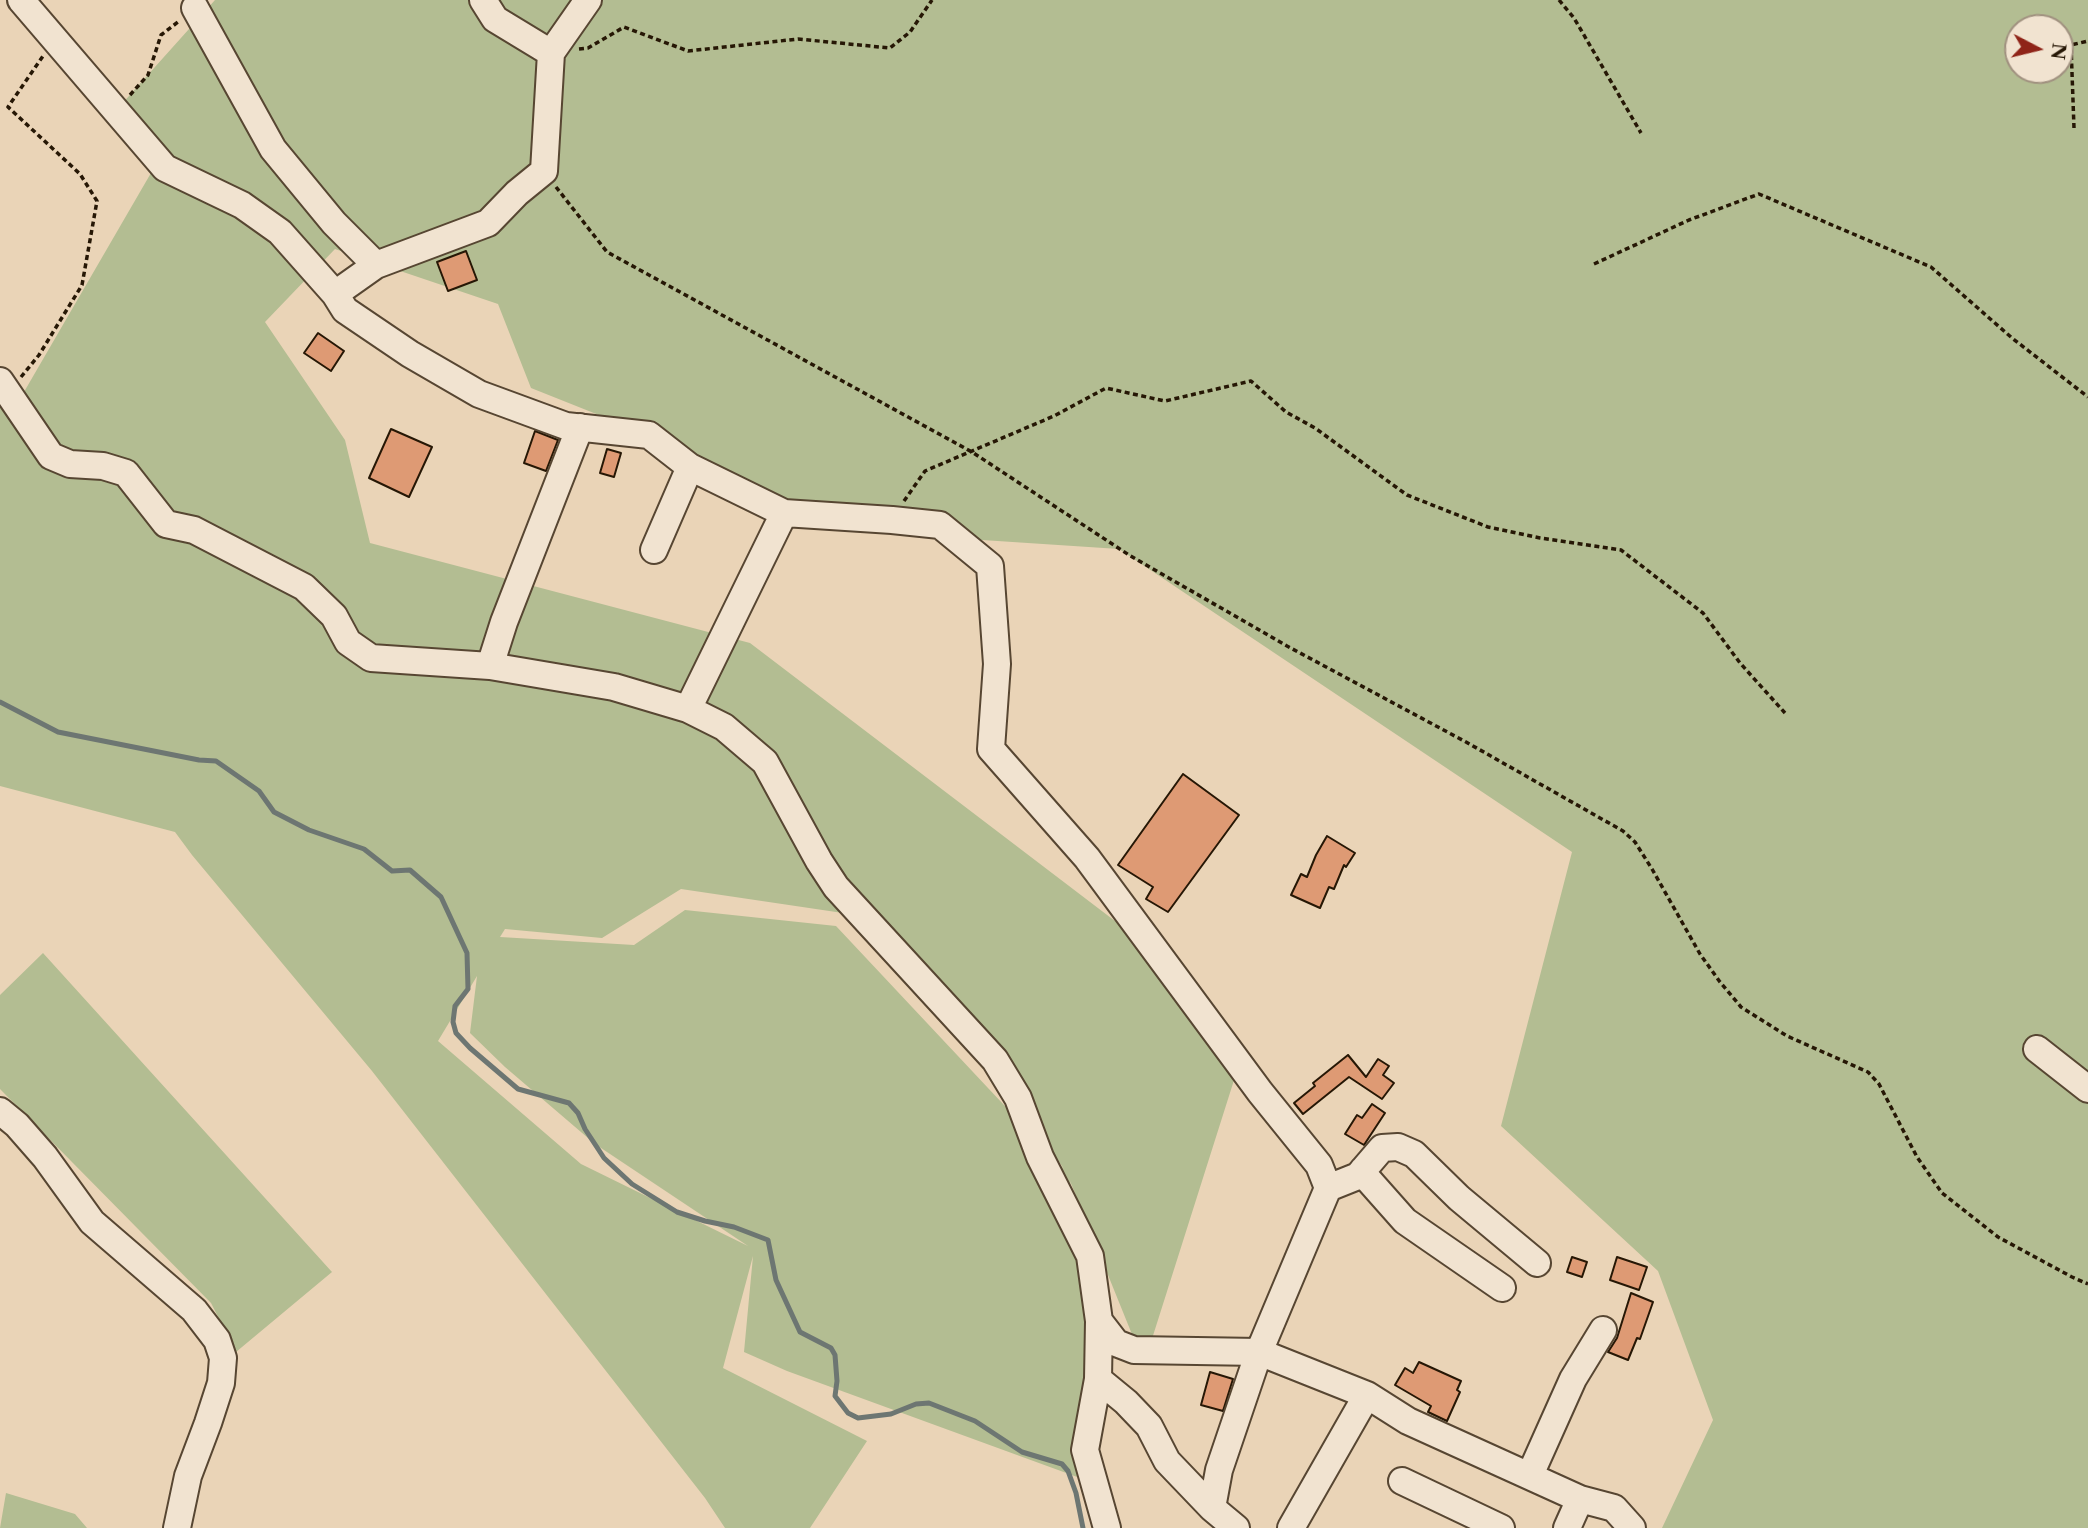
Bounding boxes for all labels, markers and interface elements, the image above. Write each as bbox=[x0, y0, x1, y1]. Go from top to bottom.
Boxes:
north arrow bbox=[2004, 14, 2074, 84]
text: N bbox=[2046, 42, 2071, 61]

